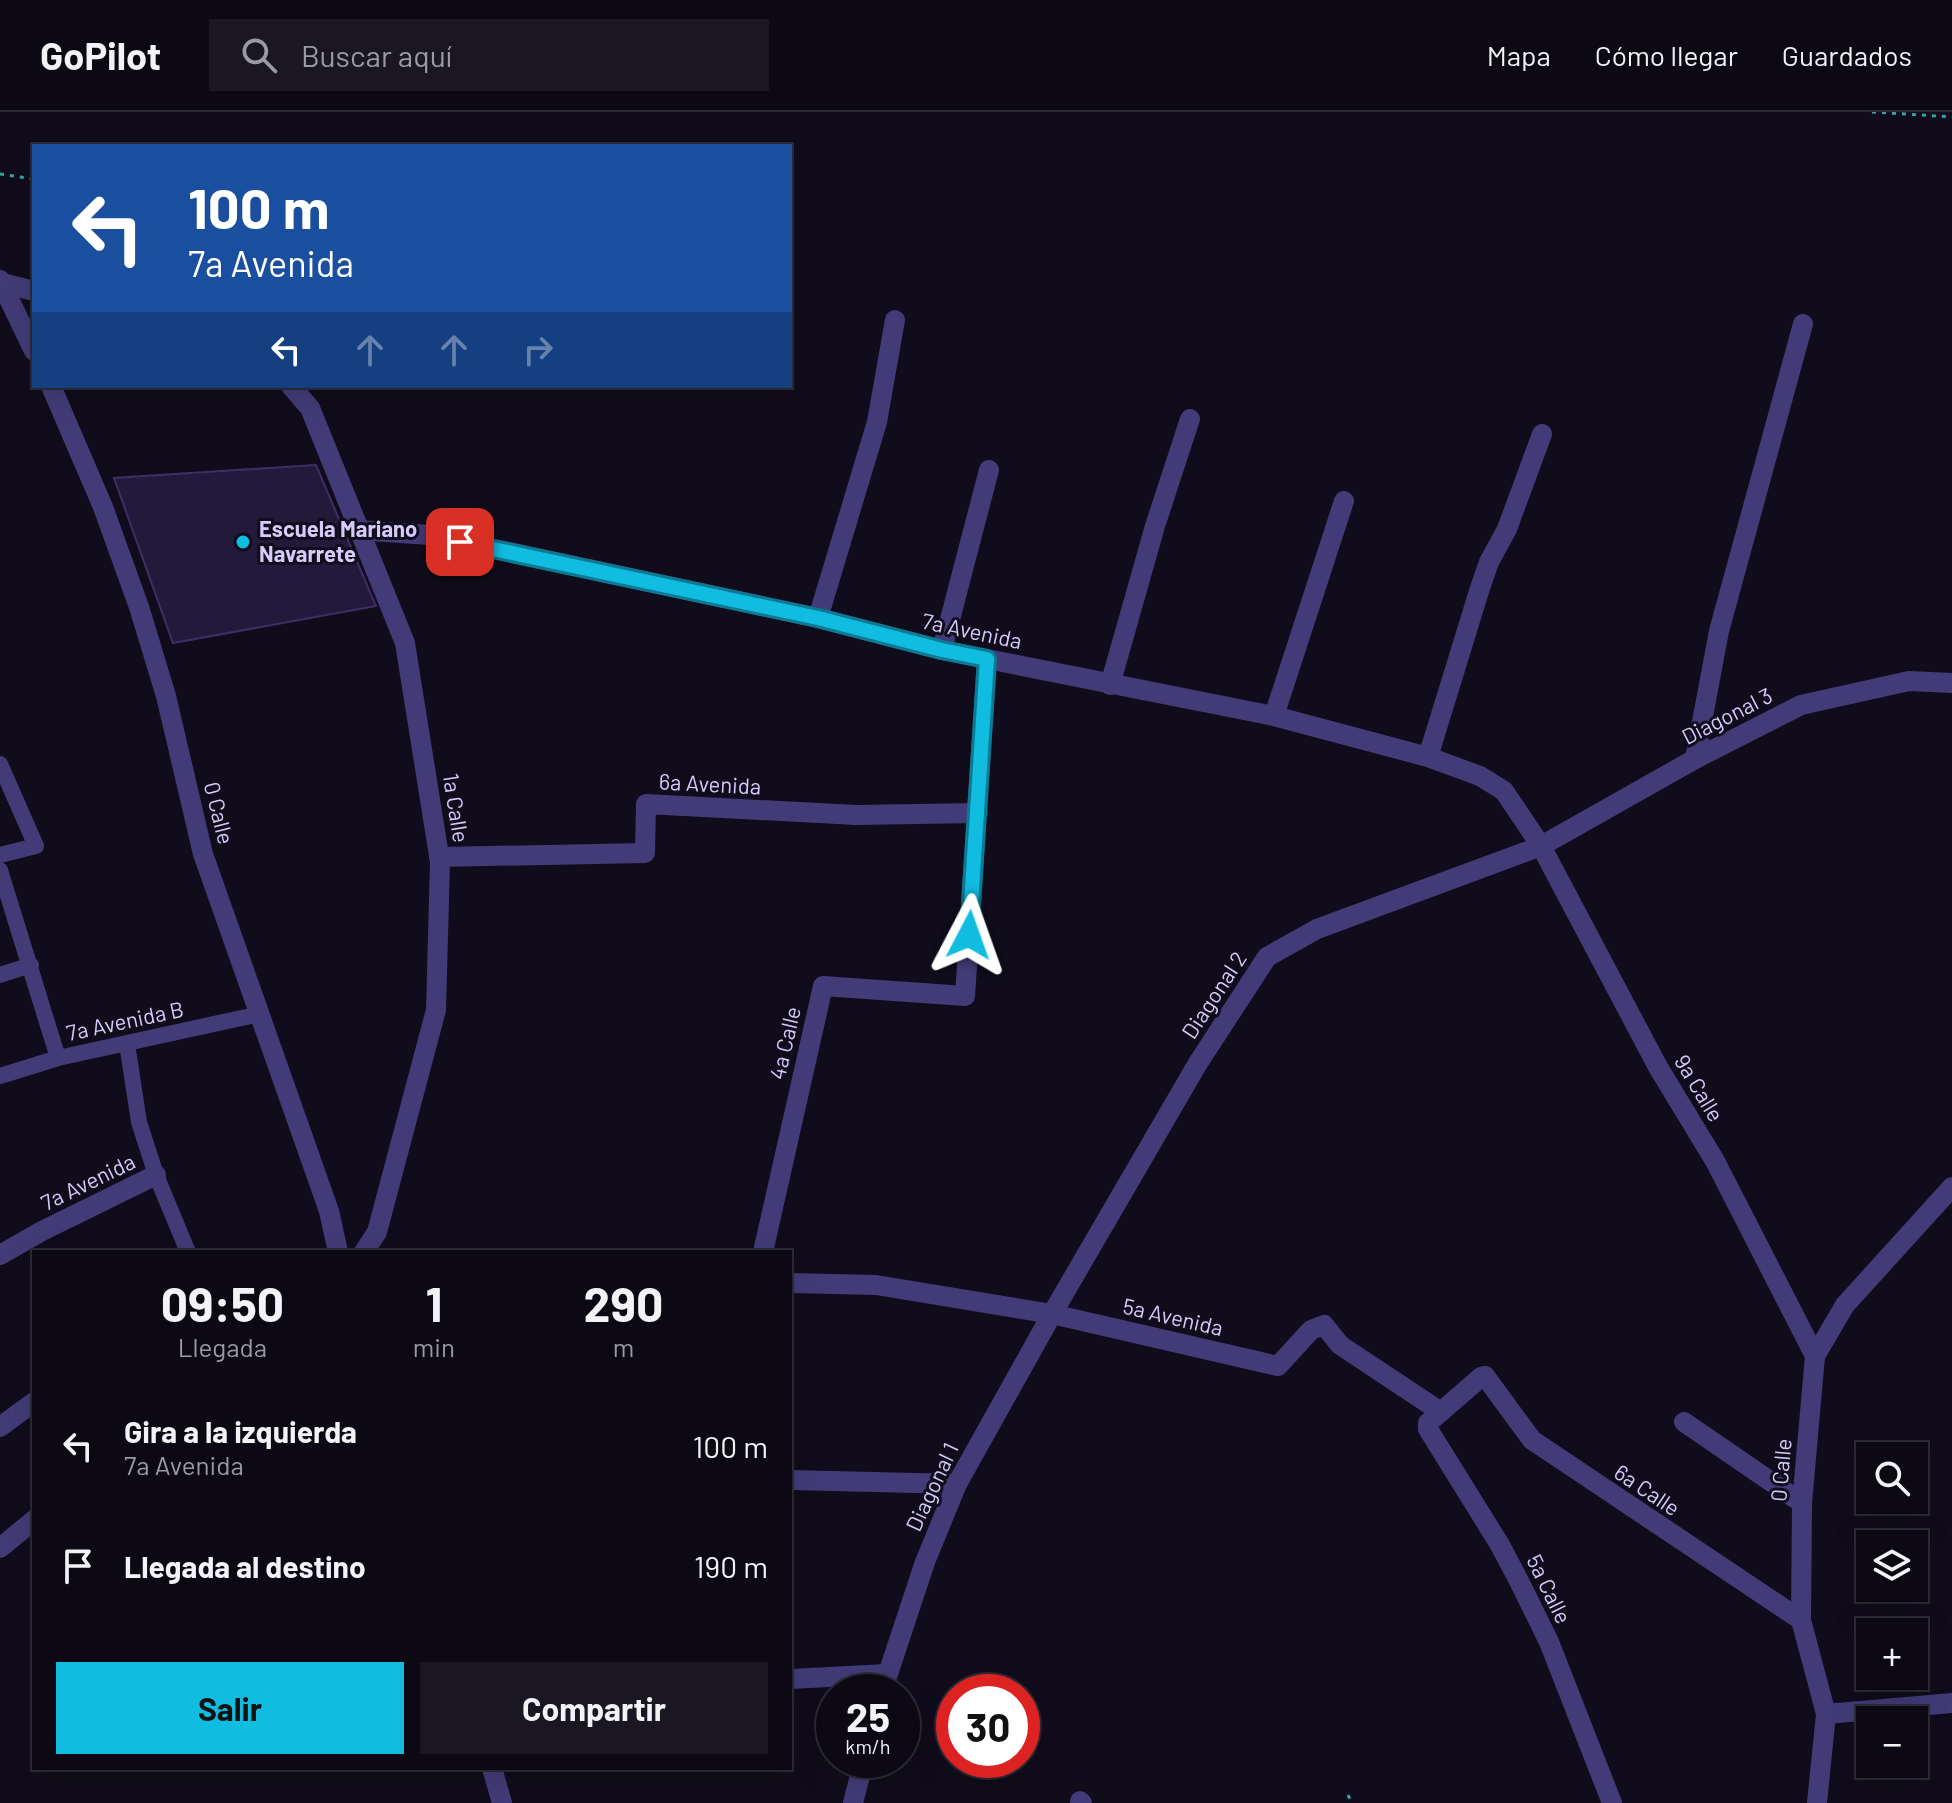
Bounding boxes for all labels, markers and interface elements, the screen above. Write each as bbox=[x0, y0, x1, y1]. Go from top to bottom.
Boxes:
search box bbox=[209, 19, 769, 91]
text: GoPilot bbox=[40, 32, 161, 78]
icon: search bbox=[237, 33, 281, 77]
text: Buscar aquí bbox=[301, 37, 452, 73]
text: Mapa bbox=[1487, 38, 1551, 72]
text: Cómo llegar bbox=[1595, 38, 1738, 72]
text: Guardados bbox=[1782, 38, 1912, 72]
text: 100 m bbox=[188, 173, 330, 240]
icon: left bbox=[56, 176, 160, 280]
text: 7a Avenida bbox=[188, 241, 354, 284]
icon: left bbox=[264, 328, 308, 372]
icon: ahead bbox=[348, 328, 392, 372]
icon: ahead bbox=[432, 328, 476, 372]
icon: right bbox=[516, 328, 560, 372]
pin bbox=[426, 508, 494, 576]
place label: Escuela Mariano Navarrete bbox=[259, 515, 417, 566]
icon: arrive bbox=[438, 520, 482, 564]
marker: Escuela Mariano Navarrete bbox=[234, 533, 252, 551]
street label: 7a Avenida bbox=[920, 607, 1024, 653]
street label: Diagonal 3 bbox=[1677, 681, 1776, 749]
street label: 6a Avenida bbox=[658, 767, 762, 799]
street label: 1a Calle bbox=[439, 771, 475, 844]
street label: 0 Calle bbox=[200, 779, 240, 847]
position arrow bbox=[927, 893, 1011, 977]
street label: Diagonal 2 bbox=[1175, 946, 1251, 1043]
street label: 7a Avenida B bbox=[64, 995, 186, 1045]
street label: 4a Calle bbox=[763, 1004, 805, 1082]
street label: 9a Calle bbox=[1670, 1049, 1730, 1126]
street label: 7a Avenida bbox=[36, 1147, 139, 1215]
text: 09:50 bbox=[161, 1274, 284, 1332]
text: 1 bbox=[425, 1274, 442, 1332]
text: 290 bbox=[584, 1274, 663, 1332]
street label: 5a Avenida bbox=[1121, 1292, 1226, 1340]
text: Llegada bbox=[178, 1331, 267, 1362]
text: min bbox=[413, 1331, 455, 1362]
text: m bbox=[613, 1331, 634, 1362]
text: Gira a la izquierda bbox=[124, 1413, 357, 1449]
icon: left bbox=[56, 1424, 100, 1468]
text: 100 m bbox=[693, 1428, 768, 1464]
street label: 0 Calle bbox=[1764, 1437, 1796, 1502]
street label: Diagonal 1 bbox=[899, 1438, 963, 1535]
map controls bbox=[1856, 1442, 1928, 1778]
button: search bbox=[1856, 1442, 1928, 1514]
text: 7a Avenida bbox=[124, 1449, 244, 1480]
street label: 6a Calle bbox=[1610, 1458, 1685, 1520]
button: layers bbox=[1856, 1530, 1928, 1602]
icon: arrive bbox=[56, 1544, 100, 1588]
text: Llegada al destino bbox=[124, 1548, 366, 1584]
text: 190 m bbox=[694, 1548, 768, 1584]
street label: 5a Calle bbox=[1522, 1550, 1578, 1627]
button: + bbox=[1856, 1618, 1928, 1690]
button: Salir bbox=[56, 1662, 404, 1754]
button: Compartir bbox=[420, 1662, 768, 1754]
speed limit sign: 30 bbox=[936, 1674, 1040, 1778]
text: 25 bbox=[846, 1692, 890, 1740]
button: − bbox=[1856, 1706, 1928, 1778]
text: km/h bbox=[845, 1734, 891, 1758]

